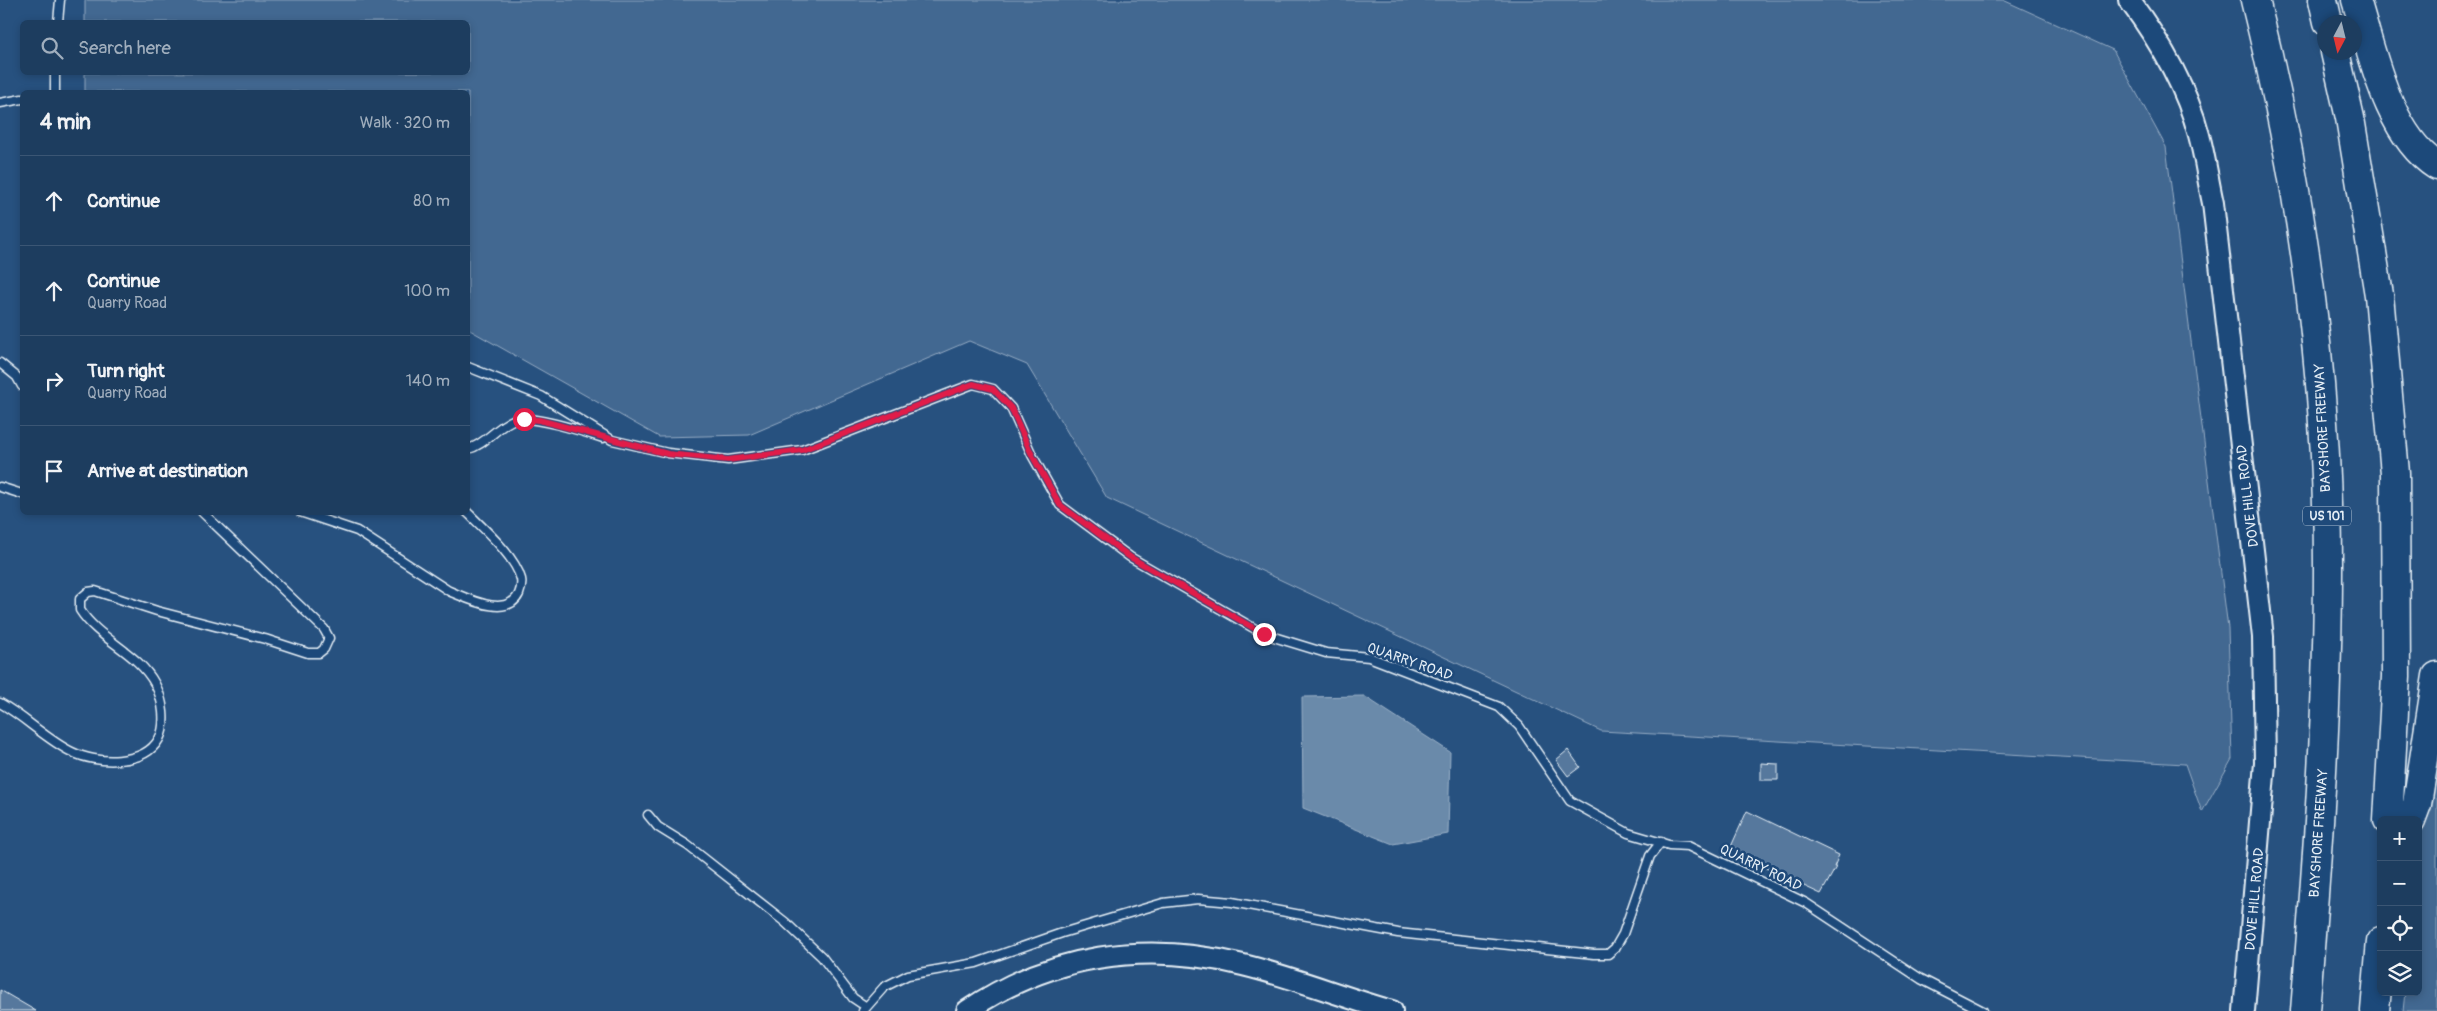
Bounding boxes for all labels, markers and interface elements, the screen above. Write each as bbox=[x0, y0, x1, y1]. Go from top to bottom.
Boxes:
north arrow bbox=[2317, 15, 2362, 60]
search box bbox=[20, 20, 470, 75]
icon: search bbox=[38, 34, 66, 62]
text: Search here bbox=[78, 36, 171, 60]
text: 4 min bbox=[40, 109, 91, 136]
text: Walk · 320 m bbox=[360, 113, 450, 133]
icon: ahead bbox=[40, 187, 68, 215]
text: Continue bbox=[87, 189, 160, 213]
text: 80 m bbox=[413, 191, 450, 211]
text: Continue bbox=[87, 269, 160, 293]
icon: ahead bbox=[40, 277, 68, 305]
text: 100 m bbox=[404, 281, 450, 301]
text: Quarry Road bbox=[87, 293, 167, 313]
text: Turn right bbox=[87, 359, 165, 383]
street label: BAYSHORE FREEWAY bbox=[2311, 363, 2334, 493]
icon: right bbox=[40, 367, 68, 395]
text: 140 m bbox=[406, 371, 450, 391]
text: Quarry Road bbox=[87, 383, 167, 403]
route start bbox=[513, 408, 536, 431]
street label: DOVE HILL ROAD bbox=[2233, 444, 2262, 548]
icon: arrive bbox=[40, 457, 68, 485]
text: Arrive at destination bbox=[87, 459, 248, 483]
road number: US 101 bbox=[2303, 506, 2351, 526]
route end bbox=[1253, 623, 1276, 646]
street label: QUARRY ROAD bbox=[1365, 639, 1455, 684]
street label: BAYSHORE FREEWAY bbox=[2306, 768, 2331, 898]
map controls bbox=[2377, 816, 2422, 996]
button: + bbox=[2377, 816, 2422, 861]
street label: QUARRY ROAD bbox=[1717, 840, 1805, 895]
street label: DOVE HILL ROAD bbox=[2242, 847, 2267, 951]
button: − bbox=[2377, 861, 2422, 906]
button: locate bbox=[2377, 906, 2422, 951]
button: layers bbox=[2377, 951, 2422, 996]

